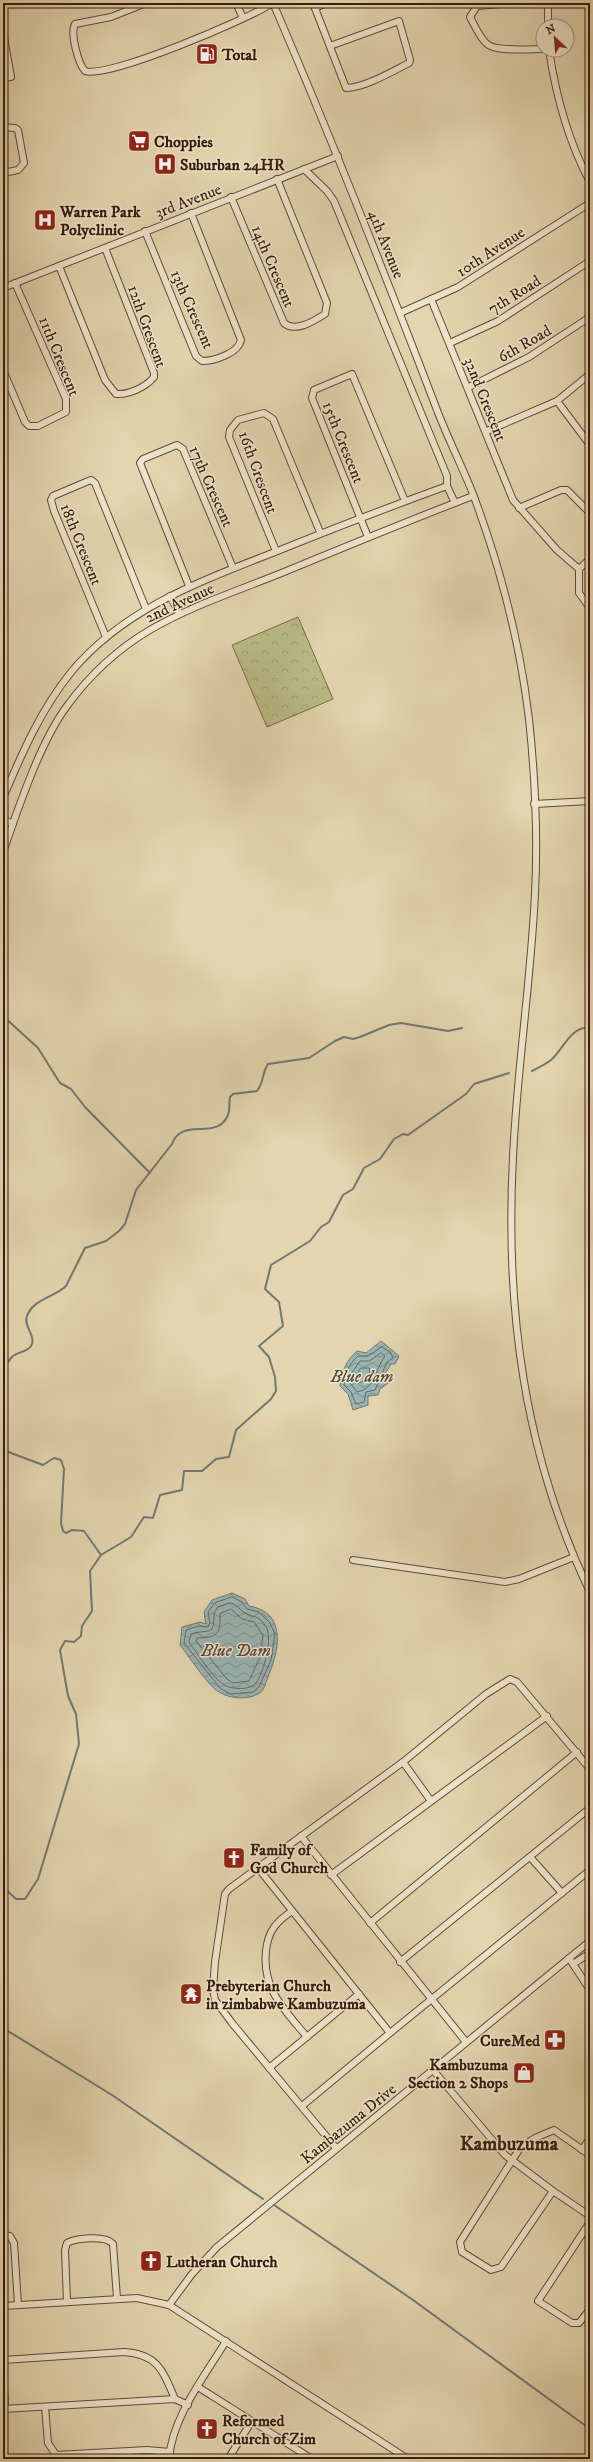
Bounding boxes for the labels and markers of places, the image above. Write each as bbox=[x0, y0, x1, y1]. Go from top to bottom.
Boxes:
fuel station icon: Total bbox=[194, 41, 220, 67]
place label: Total bbox=[221, 45, 258, 65]
supermarket icon: Choppies bbox=[126, 128, 152, 154]
place label: Choppies bbox=[154, 132, 214, 152]
hospital icon: Suburban 24HR bbox=[152, 151, 178, 177]
place label: Suburban 24HR bbox=[180, 155, 285, 175]
place label: Warren Park Polyclinic bbox=[59, 202, 142, 240]
hospital icon: Warren Park Polyclinic bbox=[32, 207, 58, 233]
place label: Family of God Church bbox=[250, 1840, 329, 1878]
church icon: Family of God Church bbox=[221, 1845, 247, 1871]
place label: Prebyterian Church in zimbabwe Kambuzuma bbox=[206, 1976, 367, 2014]
temple icon: Prebyterian Church in zimbabwe Kambuzuma bbox=[178, 1981, 204, 2007]
pharmacy icon: CureMed bbox=[542, 2027, 568, 2053]
place label: CureMed bbox=[480, 2031, 541, 2051]
place label: Kambuzuma Section 2 Shops bbox=[408, 2055, 509, 2093]
shop icon: Kambuzuma Section 2 Shops bbox=[511, 2060, 537, 2086]
church icon: Lutheran Church bbox=[138, 2248, 164, 2274]
place label: Lutheran Church bbox=[166, 2252, 278, 2272]
place label: Reformed Church of Zim bbox=[222, 2411, 316, 2449]
church icon: Reformed Church of Zim bbox=[194, 2416, 220, 2442]

